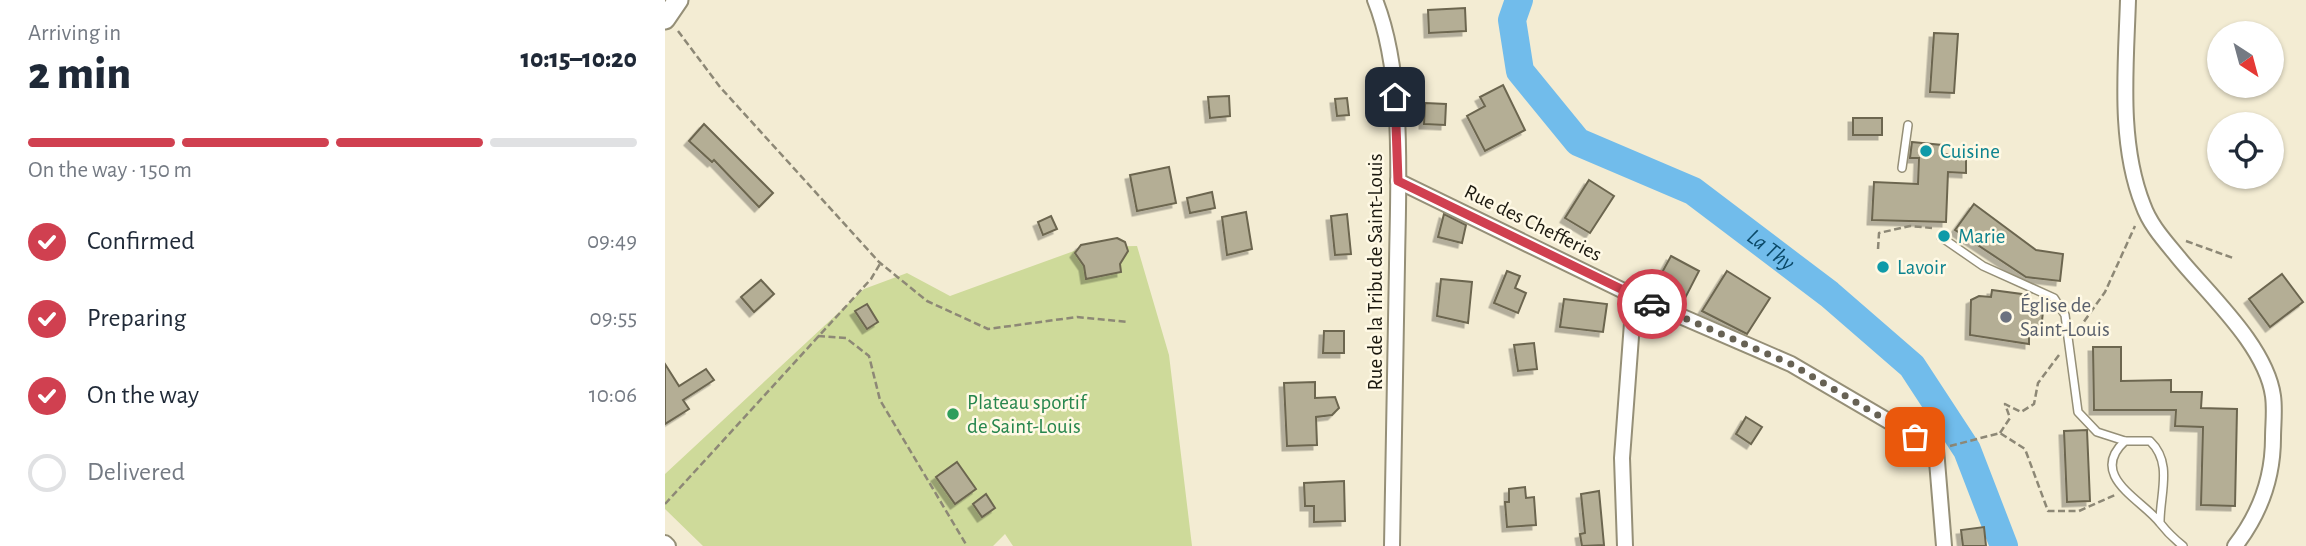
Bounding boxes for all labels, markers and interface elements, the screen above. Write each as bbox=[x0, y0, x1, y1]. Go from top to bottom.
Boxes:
north arrow bbox=[2207, 21, 2284, 98]
map controls bbox=[2207, 21, 2284, 189]
text: Arriving in bbox=[28, 22, 121, 45]
text: 10:15–10:20 bbox=[520, 46, 637, 72]
text: 2 min bbox=[28, 51, 131, 97]
pin bbox=[1365, 67, 1425, 127]
icon: home bbox=[1376, 78, 1414, 116]
button: locate bbox=[2207, 112, 2284, 189]
place label: Cuisine bbox=[1940, 141, 2000, 162]
marker: Cuisine bbox=[1918, 143, 1934, 159]
street label: Rue de la Tribu de Saint-Louis bbox=[1365, 154, 1386, 390]
text: On the way · 150 m bbox=[28, 159, 192, 182]
street label: Rue des Chefferies bbox=[1461, 181, 1605, 265]
icon: check bbox=[28, 223, 66, 261]
water label: La Thy bbox=[1743, 225, 1799, 275]
place label: Marie bbox=[1958, 226, 2005, 247]
text: Confirmed bbox=[87, 228, 195, 254]
marker: Marie bbox=[1936, 228, 1952, 244]
text: 09:49 bbox=[587, 230, 637, 253]
place label: Lavoir bbox=[1897, 257, 1946, 278]
marker: Lavoir bbox=[1875, 259, 1891, 275]
courier bbox=[1617, 269, 1687, 339]
icon: car bbox=[1633, 285, 1671, 323]
place label: Église de Saint-Louis bbox=[2020, 293, 2110, 340]
icon: check bbox=[28, 300, 66, 338]
text: Preparing bbox=[87, 305, 186, 331]
text: 09:55 bbox=[590, 307, 637, 330]
marker: Église de Saint-Louis bbox=[1998, 309, 2014, 325]
icon: check bbox=[28, 377, 66, 415]
text: On the way bbox=[87, 382, 199, 408]
text: 10:06 bbox=[589, 384, 637, 407]
place label: Plateau sportif de Saint-Louis bbox=[967, 392, 1088, 437]
marker: Plateau sportif de Saint-Louis bbox=[945, 406, 961, 422]
pin bbox=[1885, 407, 1945, 467]
icon: bag bbox=[1896, 418, 1934, 456]
text: Delivered bbox=[87, 459, 185, 485]

